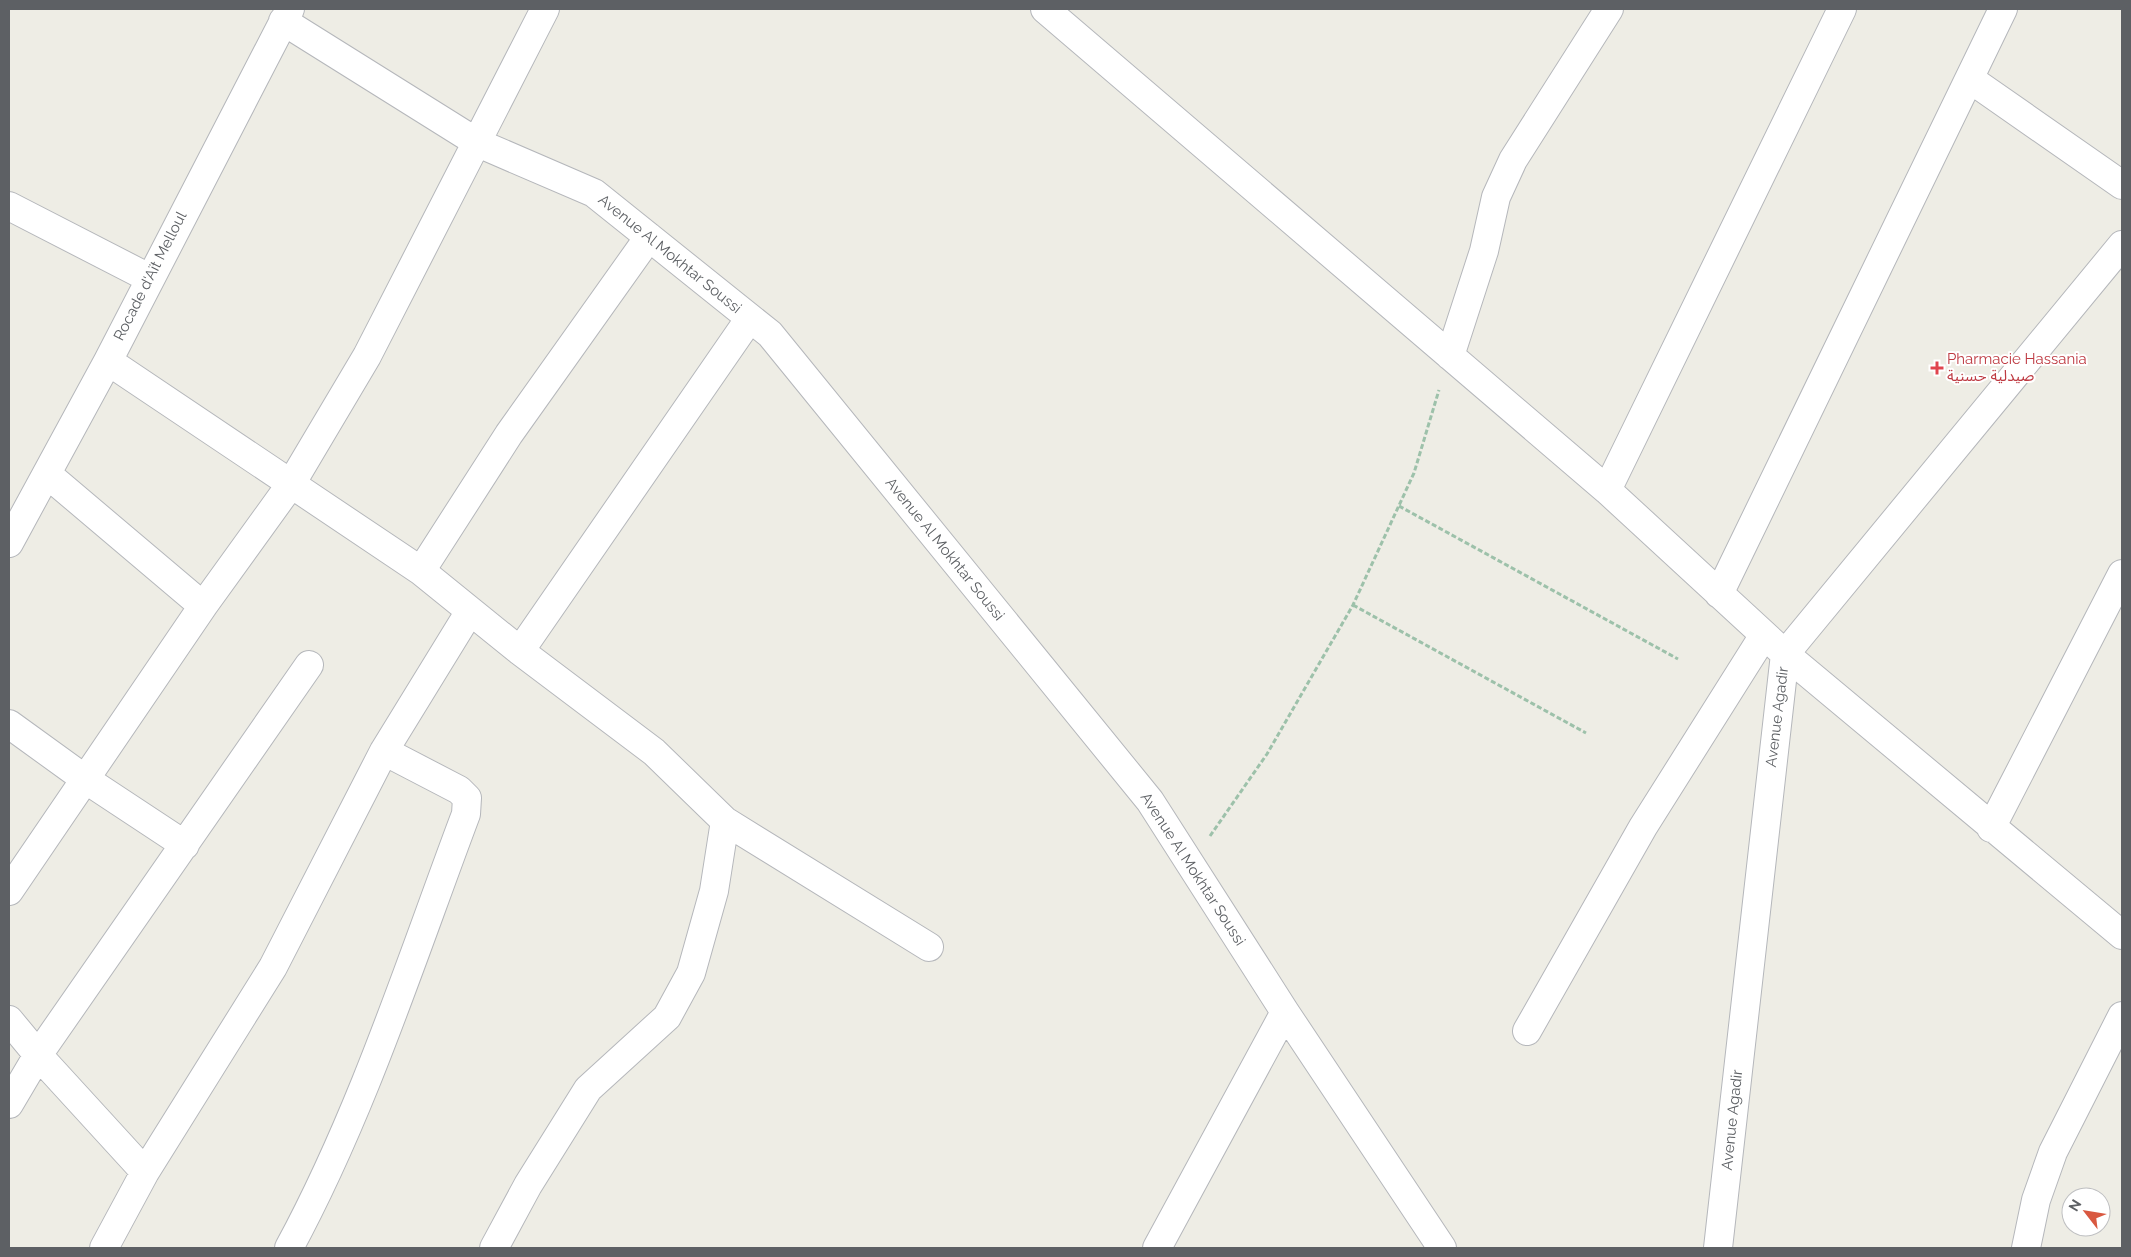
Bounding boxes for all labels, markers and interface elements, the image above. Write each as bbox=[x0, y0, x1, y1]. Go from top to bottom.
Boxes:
street label: Avenue Al Mokhtar Soussi bbox=[595, 191, 745, 317]
street label: Rocade d'Aït Melloul bbox=[110, 208, 191, 343]
place label: Pharmacie Hassania صيدلية حسنية bbox=[1947, 350, 2087, 385]
marker: Pharmacie Hassania صيدلية حسنية bbox=[1931, 362, 1943, 374]
street label: Avenue Al Mokhtar Soussi bbox=[882, 474, 1008, 624]
street label: Avenue Agadir bbox=[1762, 665, 1792, 768]
street label: Avenue Al Mokhtar Soussi bbox=[1137, 789, 1249, 949]
street label: Avenue Agadir bbox=[1718, 1068, 1746, 1171]
north arrow bbox=[2061, 1187, 2111, 1237]
text: N bbox=[2065, 1197, 2084, 1214]

